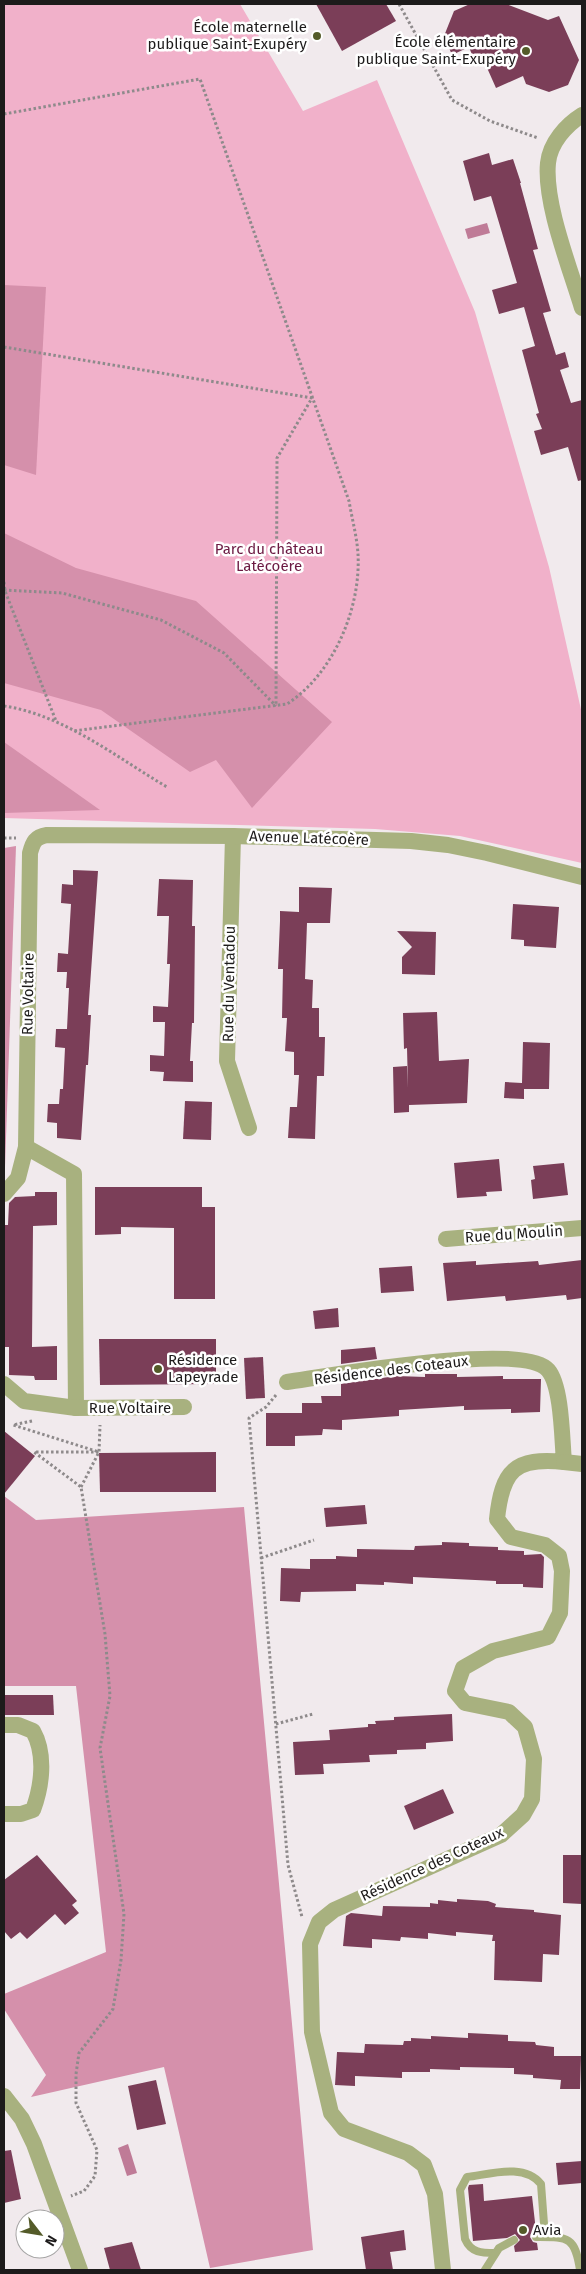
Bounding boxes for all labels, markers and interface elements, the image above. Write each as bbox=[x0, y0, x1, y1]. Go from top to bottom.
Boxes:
place label: École maternelle publique Saint-Exupéry bbox=[148, 18, 308, 53]
marker: École maternelle publique Saint-Exupéry bbox=[311, 30, 323, 42]
place label: École élémentaire publique Saint-Exupéry bbox=[357, 33, 517, 68]
marker: École élémentaire publique Saint-Exupéry bbox=[520, 45, 532, 57]
park label: Parc du château Latécoère bbox=[215, 540, 323, 575]
street label: Avenue Latécoère bbox=[249, 827, 369, 849]
street label: Rue du Ventadou bbox=[219, 926, 239, 1042]
street label: Rue Voltaire bbox=[18, 953, 38, 1035]
street label: Rue du Moulin bbox=[464, 1222, 564, 1246]
place label: Résidence Lapeyrade bbox=[168, 1351, 238, 1386]
street label: Résidence des Coteaux bbox=[313, 1351, 470, 1388]
marker: Résidence Lapeyrade bbox=[152, 1363, 164, 1375]
street label: Rue Voltaire bbox=[89, 1399, 171, 1417]
street label: Résidence des Coteaux bbox=[358, 1823, 507, 1905]
north arrow bbox=[15, 2209, 65, 2259]
place label: Avia bbox=[533, 2221, 561, 2239]
marker: Avia bbox=[517, 2224, 529, 2236]
text: N bbox=[41, 2232, 60, 2249]

